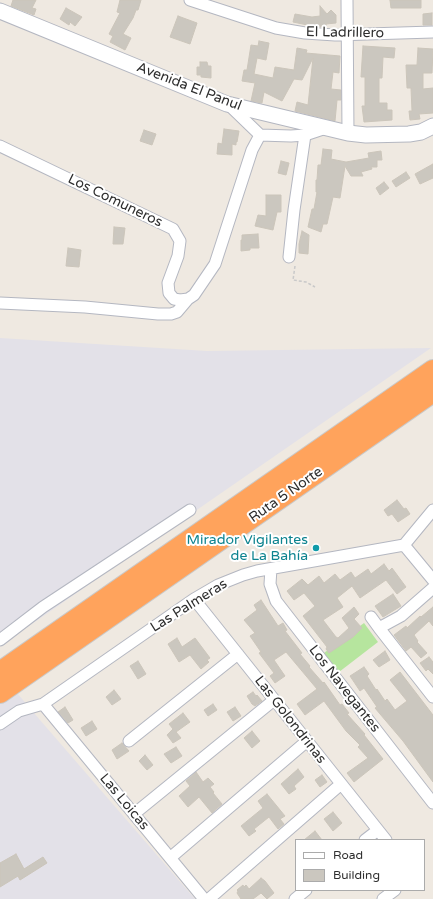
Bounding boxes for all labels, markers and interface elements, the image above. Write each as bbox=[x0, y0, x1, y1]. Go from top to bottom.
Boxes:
street label: El Ladrillero bbox=[306, 24, 384, 42]
street label: Avenida El Panul bbox=[134, 59, 244, 115]
street label: Los Comuneros bbox=[65, 171, 165, 231]
street label: Ruta 5 Norte bbox=[246, 463, 326, 527]
place label: Mirador Vigilantes de La Bahía bbox=[187, 532, 308, 564]
marker: Mirador Vigilantes de La Bahía bbox=[311, 543, 321, 553]
street label: Las Palmeras bbox=[147, 576, 231, 636]
street label: Los Navegantes bbox=[305, 642, 383, 736]
street label: Las Golondrinas bbox=[251, 673, 329, 767]
street label: Las Loicas bbox=[96, 770, 152, 834]
legend bbox=[295, 839, 425, 891]
text: Road bbox=[333, 848, 363, 862]
text: Building bbox=[333, 868, 380, 882]

